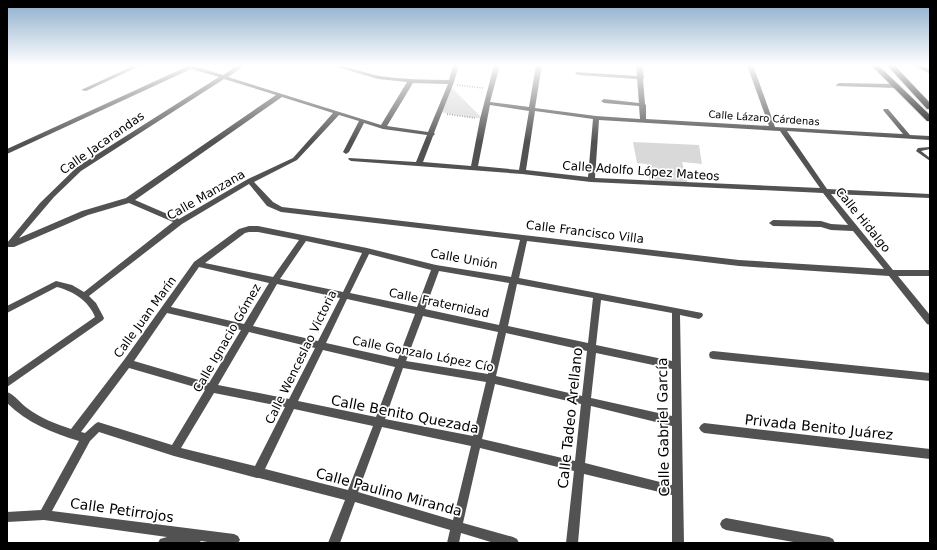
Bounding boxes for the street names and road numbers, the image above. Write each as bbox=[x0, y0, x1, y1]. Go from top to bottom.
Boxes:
street label: Calle Jacarandas bbox=[57, 109, 147, 177]
street label: Calle Lázaro Cárdenas bbox=[708, 109, 820, 127]
street label: Calle Adolfo López Mateos bbox=[562, 159, 720, 183]
street label: Calle Manzana bbox=[165, 167, 247, 223]
street label: Calle Hidalgo bbox=[833, 185, 893, 255]
street label: Calle Francisco Villa bbox=[525, 218, 645, 246]
street label: Calle Unión bbox=[429, 246, 499, 272]
street label: Calle Juan Marín bbox=[111, 274, 179, 360]
street label: Calle Ignacio Gómez bbox=[190, 281, 264, 395]
street label: Calle Fraternidad bbox=[388, 286, 490, 320]
street label: Calle Wenceslao Victoria bbox=[262, 288, 340, 426]
street label: Calle Gonzalo López Cío bbox=[351, 333, 495, 375]
street label: Calle Tadeo Arellano bbox=[555, 347, 585, 489]
street label: Calle Gabriel García bbox=[654, 357, 672, 497]
street label: Calle Benito Quezada bbox=[330, 392, 480, 436]
street label: Privada Benito Juárez bbox=[744, 411, 894, 443]
street label: Calle Paulino Miranda bbox=[314, 465, 464, 519]
street label: Calle Petirrojos bbox=[69, 495, 175, 525]

